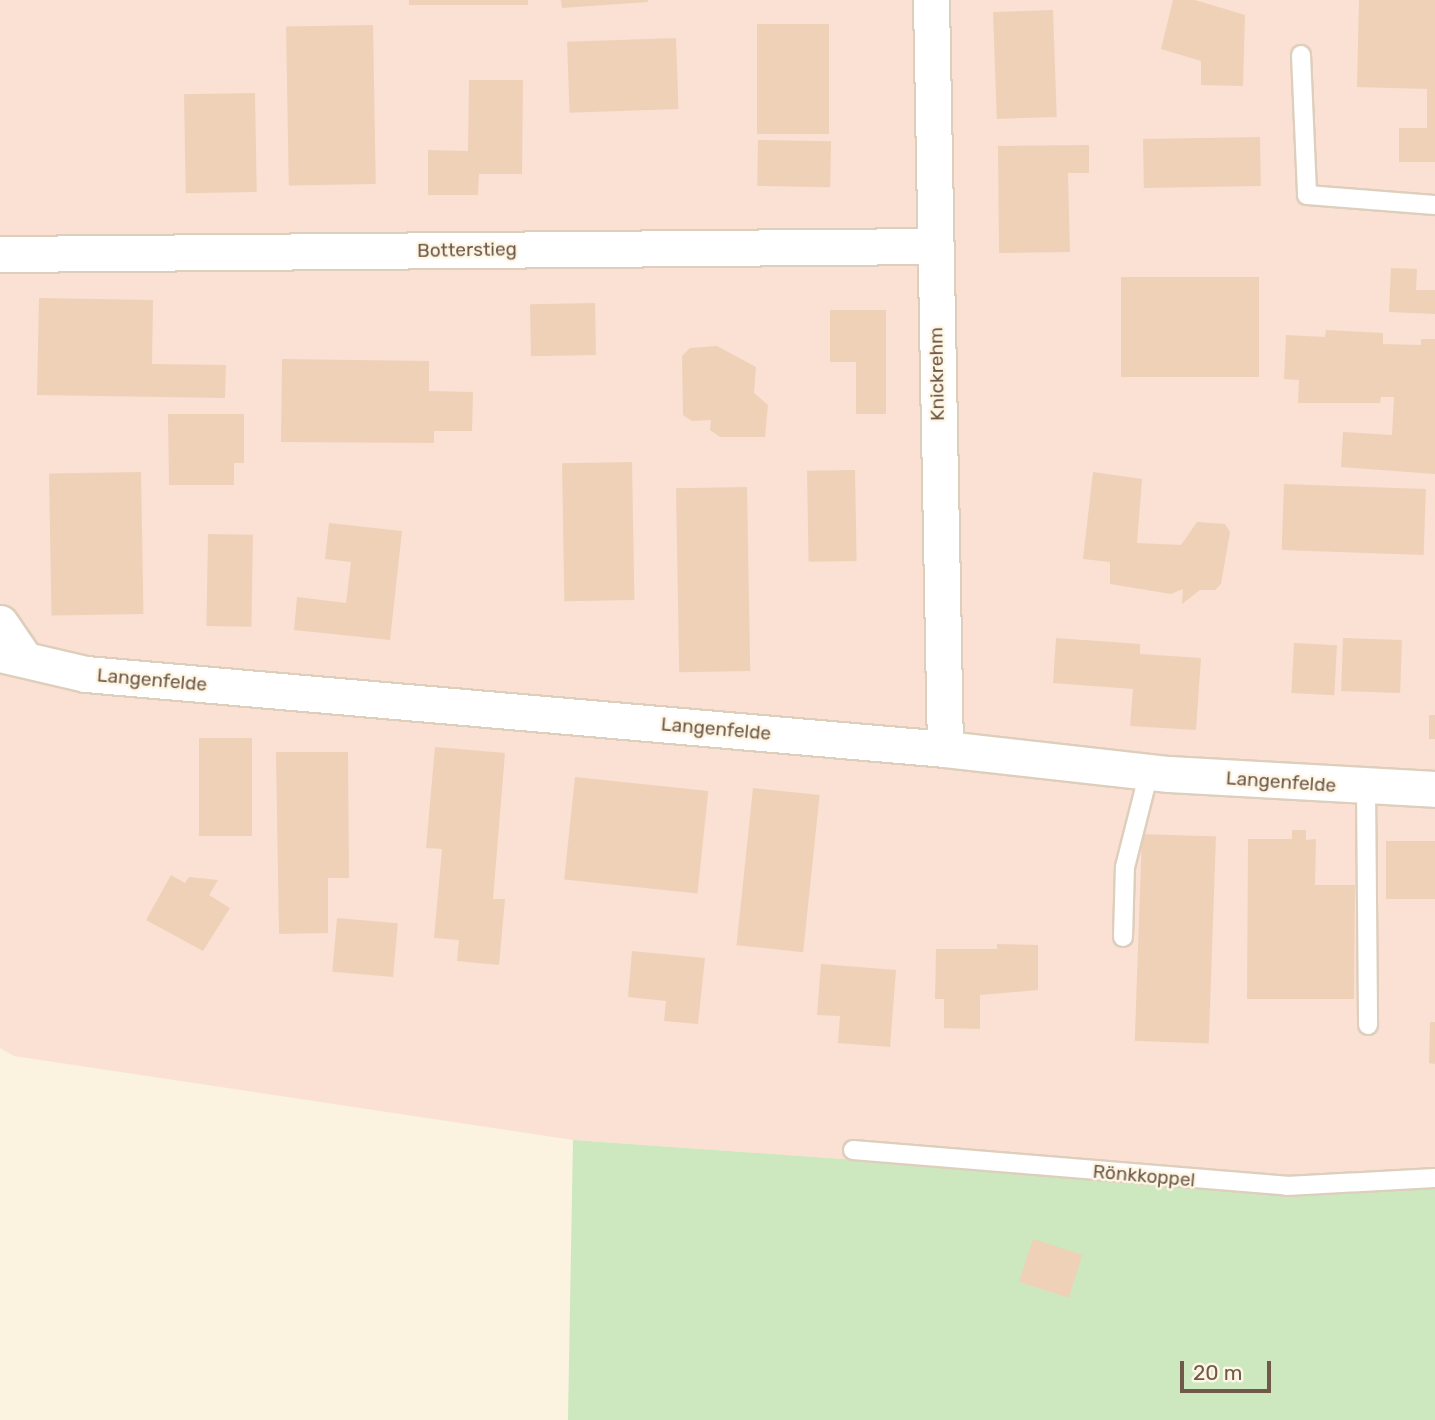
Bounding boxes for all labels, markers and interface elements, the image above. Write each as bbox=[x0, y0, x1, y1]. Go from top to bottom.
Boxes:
street label: Botterstieg bbox=[417, 238, 517, 262]
street label: Knickrehm bbox=[925, 327, 949, 421]
street label: Langenfelde bbox=[96, 664, 208, 696]
street label: Langenfelde bbox=[660, 713, 772, 745]
street label: Langenfelde bbox=[1225, 767, 1337, 797]
street label: Rönkkoppel bbox=[1092, 1160, 1196, 1192]
scale bar bbox=[1183, 1346, 1274, 1390]
text: 20 m bbox=[1193, 1360, 1242, 1385]

